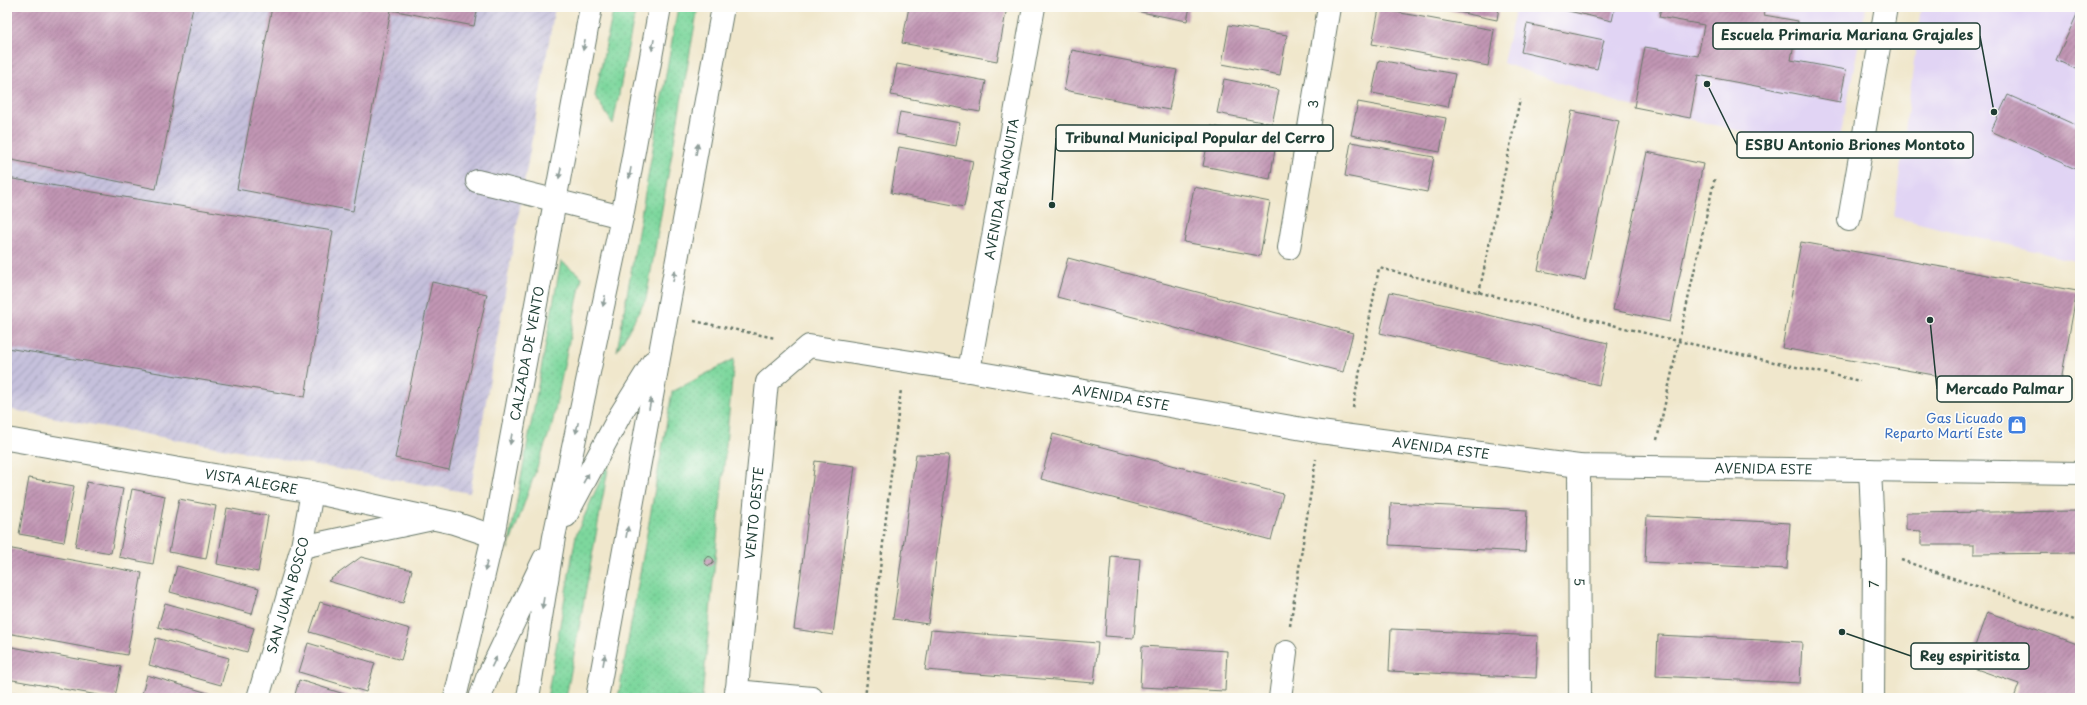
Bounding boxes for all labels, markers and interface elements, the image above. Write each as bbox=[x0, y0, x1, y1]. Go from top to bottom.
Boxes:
callout: Escuela Primaria Mariana Grajales bbox=[1713, 23, 1980, 49]
text: Escuela Primaria Mariana Grajales bbox=[1721, 24, 1973, 45]
one-way arrow bbox=[581, 39, 587, 51]
one-way arrow bbox=[650, 39, 656, 51]
street label: 3 bbox=[1302, 98, 1322, 110]
street label: AVENIDA BLANQUITA bbox=[979, 117, 1023, 261]
callout: Tribunal Municipal Popular del Cerro bbox=[1056, 125, 1333, 151]
text: Tribunal Municipal Popular del Cerro bbox=[1065, 127, 1325, 148]
callout: ESBU Antonio Briones Montoto bbox=[1737, 132, 1973, 158]
text: ESBU Antonio Briones Montoto bbox=[1745, 134, 1965, 155]
one-way arrow bbox=[695, 142, 701, 155]
one-way arrow bbox=[556, 167, 562, 179]
one-way arrow bbox=[626, 167, 632, 179]
one-way arrow bbox=[672, 270, 678, 283]
street label: CALZADA DE VENTO bbox=[505, 285, 548, 422]
one-way arrow bbox=[601, 294, 607, 307]
callout: Mercado Palmar bbox=[1937, 376, 2072, 402]
text: Mercado Palmar bbox=[1946, 378, 2065, 399]
street label: AVENIDA ESTE bbox=[1071, 379, 1171, 415]
one-way arrow bbox=[647, 398, 653, 410]
place label: Gas Licuado Reparto Martí Este bbox=[1885, 408, 2003, 442]
shop icon: Gas Licuado Reparto Martí Este bbox=[2006, 414, 2028, 436]
one-way arrow bbox=[574, 422, 580, 434]
street label: AVENIDA ESTE bbox=[1391, 432, 1491, 463]
one-way arrow bbox=[508, 433, 514, 445]
street label: AVENIDA ESTE bbox=[1715, 458, 1813, 478]
street label: VISTA ALEGRE bbox=[203, 464, 300, 498]
street label: VENTO OESTE bbox=[740, 466, 768, 560]
one-way arrow bbox=[583, 473, 589, 484]
one-way arrow bbox=[624, 526, 630, 538]
street label: SAN JUAN BOSCO bbox=[261, 535, 313, 656]
one-way arrow bbox=[483, 560, 489, 572]
street label: 5 bbox=[1570, 578, 1590, 586]
street label: 7 bbox=[1864, 580, 1883, 588]
one-way arrow bbox=[540, 597, 546, 610]
callout: Rey espiritista bbox=[1911, 643, 2029, 669]
text: Rey espiritista bbox=[1920, 645, 2021, 666]
one-way arrow bbox=[601, 654, 607, 666]
one-way arrow bbox=[491, 656, 498, 668]

